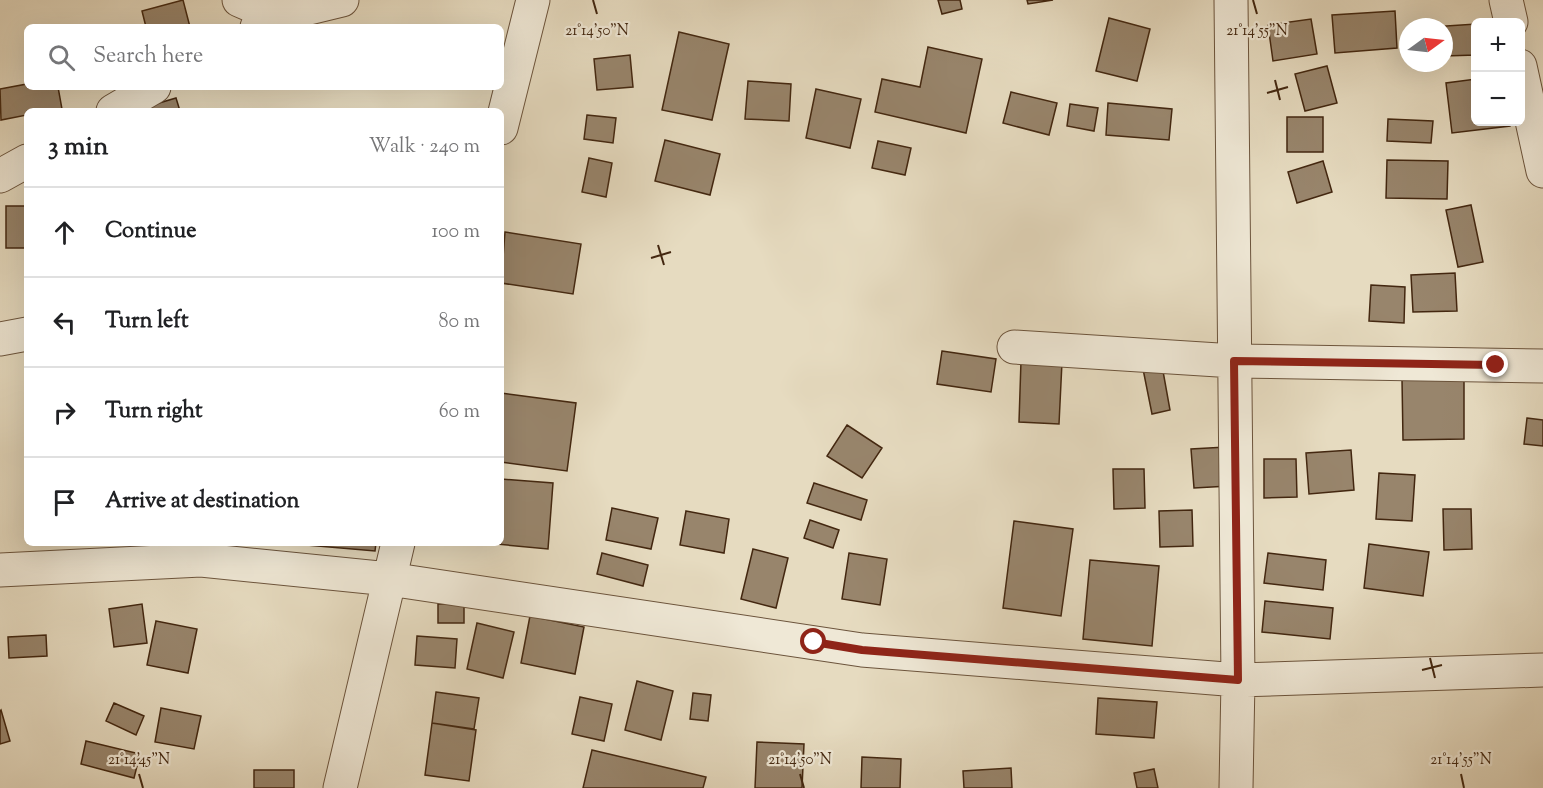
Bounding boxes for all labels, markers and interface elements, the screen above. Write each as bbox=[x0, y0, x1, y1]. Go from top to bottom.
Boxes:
north arrow bbox=[1399, 18, 1453, 72]
map controls bbox=[1471, 18, 1525, 126]
button: + bbox=[1471, 18, 1525, 72]
text: 21°14'50"N bbox=[565, 21, 629, 42]
text: 21°14'55"N bbox=[1226, 21, 1288, 42]
search box bbox=[24, 24, 504, 90]
icon: search bbox=[45, 41, 78, 74]
text: Search here bbox=[93, 41, 203, 73]
button: − bbox=[1471, 72, 1525, 126]
text: 3 min bbox=[48, 129, 108, 166]
text: Walk · 240 m bbox=[369, 133, 480, 162]
icon: ahead bbox=[48, 216, 81, 249]
text: Continue bbox=[105, 216, 196, 248]
text: 100 m bbox=[431, 218, 480, 247]
icon: left bbox=[48, 306, 81, 339]
text: Turn left bbox=[105, 306, 188, 338]
text: 80 m bbox=[439, 308, 480, 337]
route end bbox=[1482, 351, 1508, 377]
icon: right bbox=[48, 396, 81, 429]
text: Turn right bbox=[105, 396, 202, 428]
text: 60 m bbox=[439, 398, 480, 427]
icon: arrive bbox=[48, 486, 81, 519]
text: Arrive at destination bbox=[105, 486, 300, 518]
route start bbox=[800, 628, 826, 654]
text: 21°14'45"N bbox=[108, 750, 170, 771]
text: 21°14'50"N bbox=[768, 750, 832, 771]
text: 21°14'55"N bbox=[1430, 750, 1492, 771]

